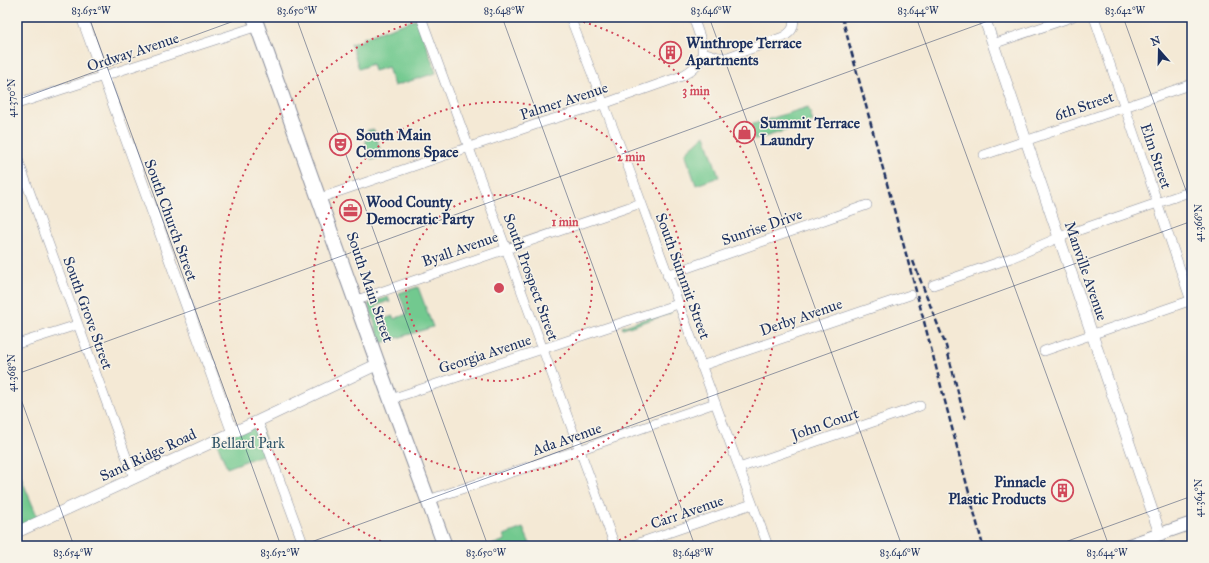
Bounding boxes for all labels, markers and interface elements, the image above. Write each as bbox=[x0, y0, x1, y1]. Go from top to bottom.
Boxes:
text: 83.652°W bbox=[71, 5, 111, 17]
text: 83.650°W bbox=[277, 5, 318, 17]
text: 83.648°W bbox=[484, 5, 525, 17]
text: 83.646°W bbox=[691, 5, 732, 17]
text: 83.644°W bbox=[898, 5, 939, 17]
text: 83.642°W bbox=[1105, 5, 1146, 17]
street label: Ordway Avenue bbox=[85, 29, 181, 75]
north arrow bbox=[1139, 30, 1179, 70]
text: N bbox=[1149, 33, 1163, 49]
place label: Winthrope Terrace Apartments bbox=[685, 34, 802, 70]
building icon: Winthrope Terrace Apartments bbox=[657, 39, 683, 65]
text: 41.370°N bbox=[6, 78, 18, 117]
street label: Palmer Avenue bbox=[518, 78, 610, 124]
text: 3 min bbox=[682, 84, 710, 99]
street label: 6th Street bbox=[1052, 87, 1117, 125]
place label: Summit Terrace Laundry bbox=[760, 114, 861, 150]
shop icon: Summit Terrace Laundry bbox=[731, 119, 757, 145]
street label: Elm Street bbox=[1136, 121, 1176, 192]
place label: South Main Commons Space bbox=[356, 126, 459, 162]
theatre icon: South Main Commons Space bbox=[328, 131, 354, 157]
text: 2 min bbox=[617, 150, 646, 164]
street label: South Church Street bbox=[141, 157, 202, 284]
place label: Wood County Democratic Party bbox=[366, 193, 475, 229]
office icon: Wood County Democratic Party bbox=[337, 198, 363, 224]
text: 41.366°N bbox=[1193, 204, 1205, 242]
street label: Sunrise Drive bbox=[719, 205, 805, 249]
street label: South Summit Street bbox=[652, 210, 714, 342]
street label: South Prospect Street bbox=[500, 211, 563, 344]
text: 1 min bbox=[551, 215, 579, 229]
street label: Manville Avenue bbox=[1061, 219, 1111, 323]
street label: Byall Avenue bbox=[419, 228, 501, 270]
street label: South Main Street bbox=[343, 229, 398, 345]
street label: South Grove Street bbox=[59, 254, 117, 373]
centre of rings bbox=[492, 281, 506, 295]
street label: Derby Avenue bbox=[757, 294, 845, 340]
street label: Georgia Avenue bbox=[436, 331, 534, 377]
text: 41.368°N bbox=[6, 353, 18, 392]
street label: John Court bbox=[787, 404, 862, 445]
street label: Ada Avenue bbox=[529, 419, 604, 460]
street label: Sand Ridge Road bbox=[97, 425, 200, 485]
park label: Bellard Park bbox=[211, 434, 285, 452]
place label: Pinnacle Plastic Products bbox=[948, 473, 1047, 508]
building icon: Pinnacle Plastic Products bbox=[1049, 478, 1075, 504]
text: 41.364°N bbox=[1193, 478, 1205, 517]
street label: Carr Avenue bbox=[648, 491, 726, 533]
text: 83.654°W bbox=[53, 547, 93, 559]
text: 83.652°W bbox=[260, 547, 300, 559]
text: 83.650°W bbox=[466, 547, 507, 559]
text: 83.648°W bbox=[673, 547, 714, 559]
text: 83.646°W bbox=[880, 547, 921, 559]
text: 83.644°W bbox=[1087, 547, 1128, 559]

